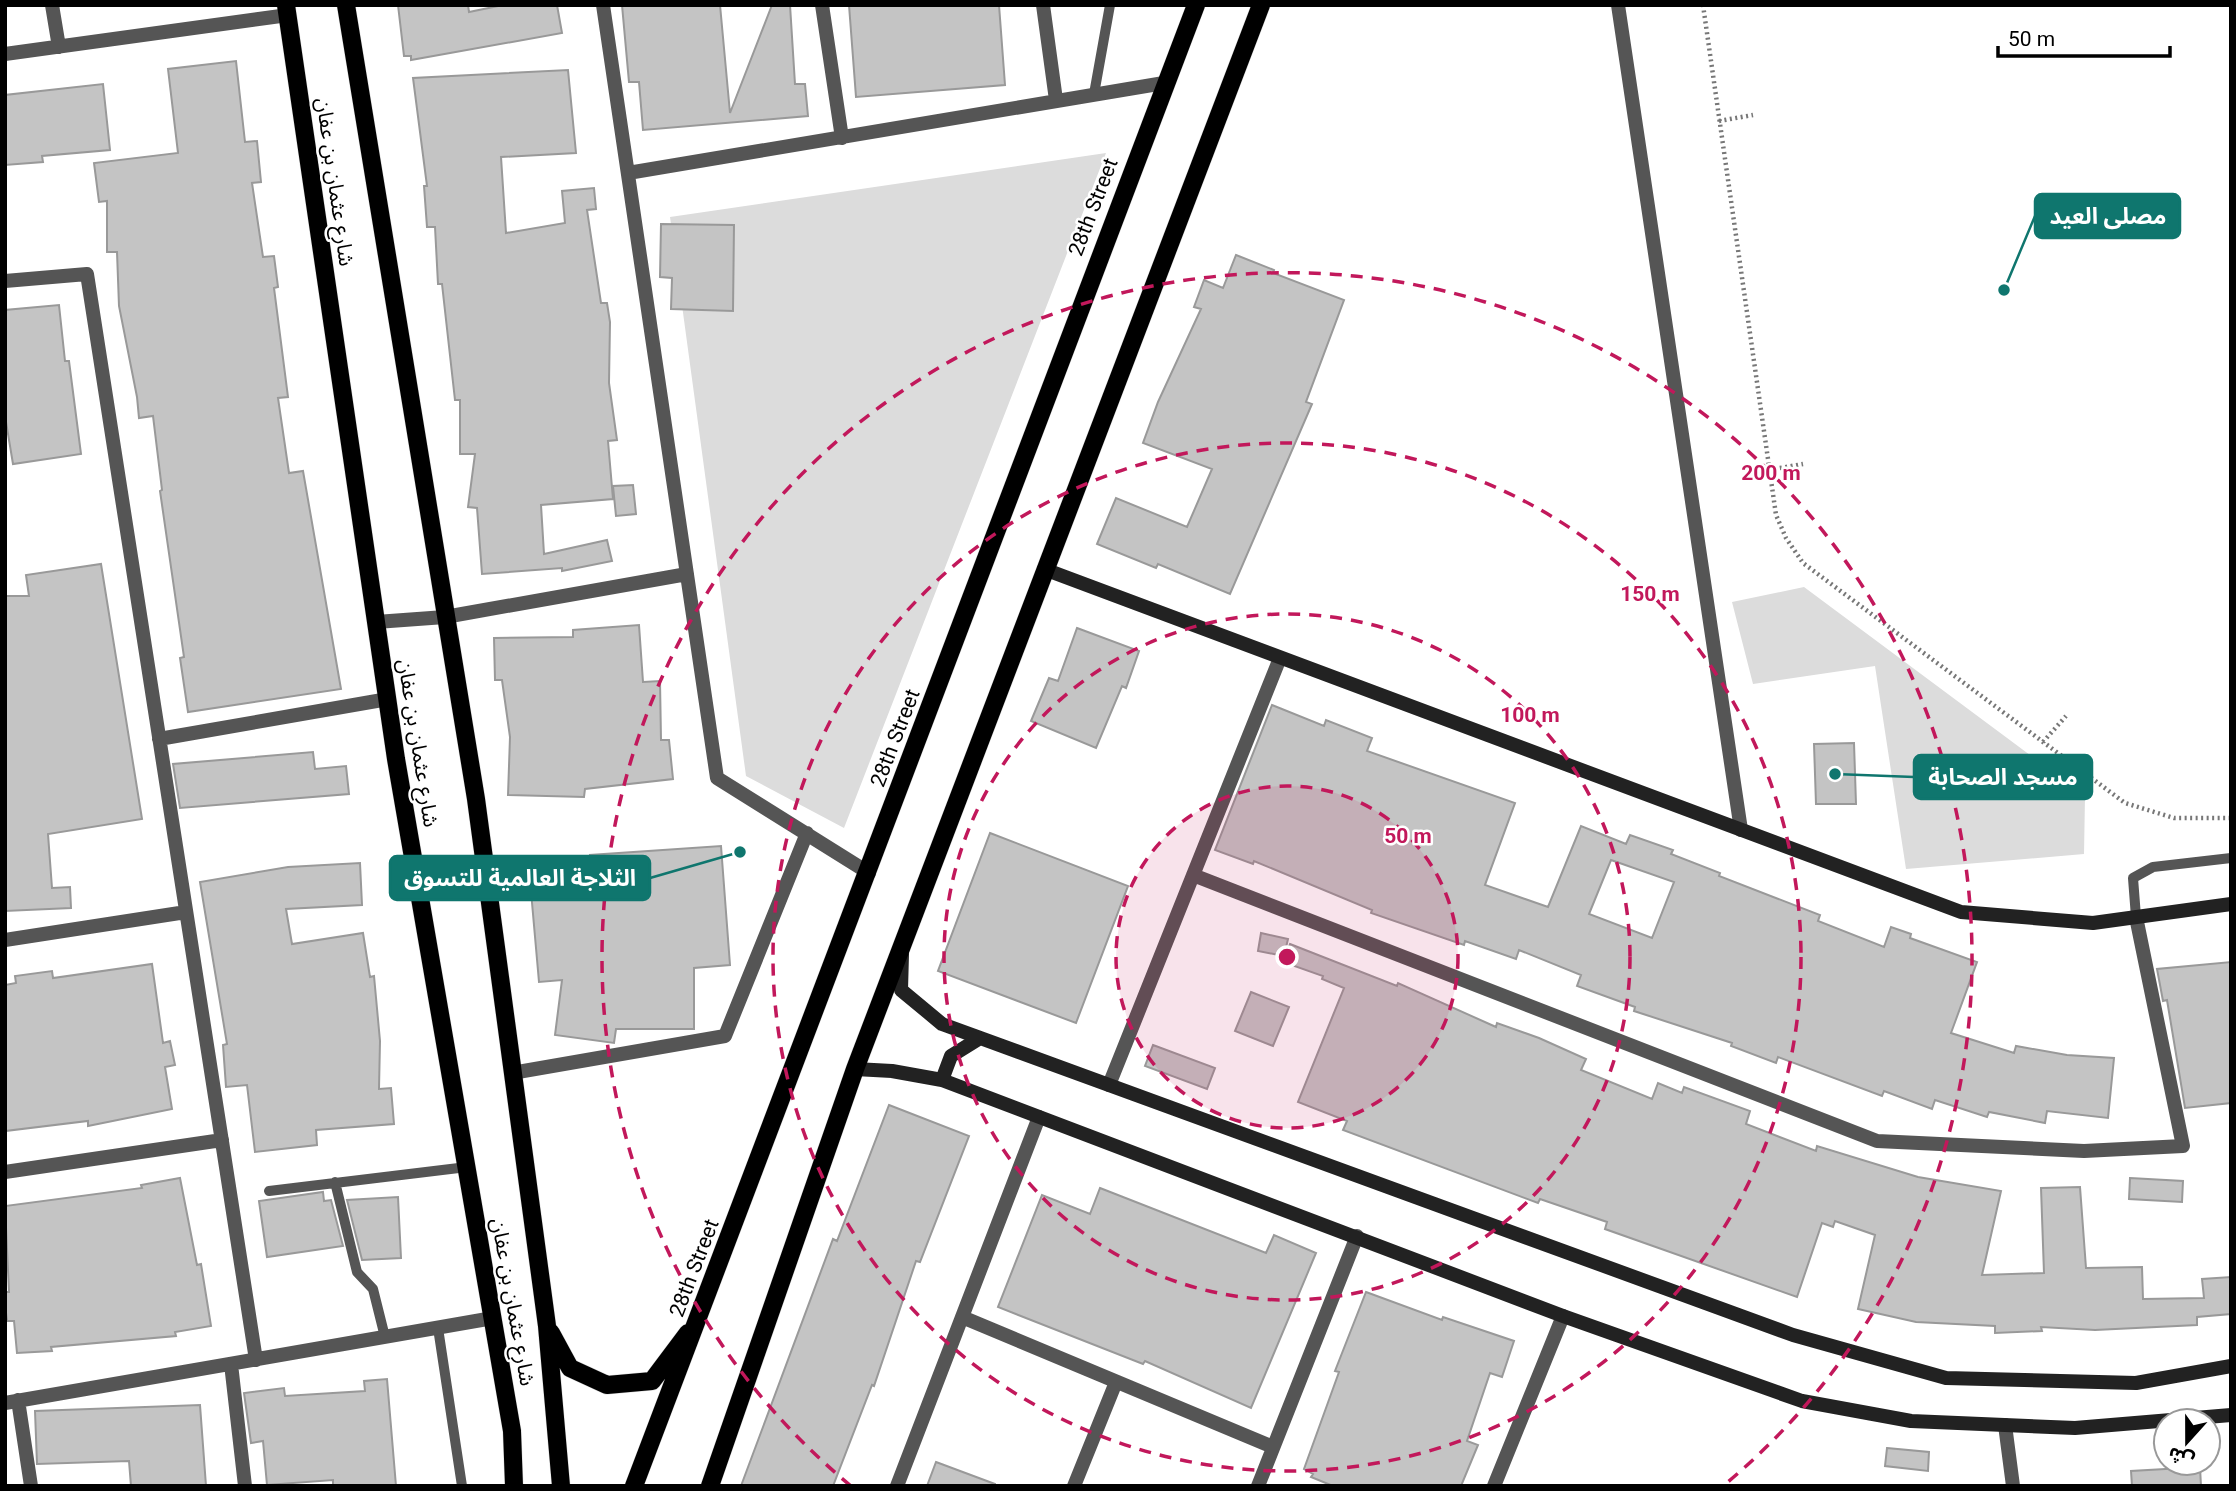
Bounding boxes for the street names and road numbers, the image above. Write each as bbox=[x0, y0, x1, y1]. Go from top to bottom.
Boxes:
street label: شارع عثمان بن عفان bbox=[308, 96, 359, 268]
street label: 28th Street bbox=[1063, 155, 1123, 259]
street label: شارع عثمان بن عفان bbox=[390, 657, 443, 829]
street label: 28th Street bbox=[865, 686, 925, 790]
street label: شارع عثمان بن عفان bbox=[483, 1216, 540, 1388]
street label: 28th Street bbox=[664, 1216, 724, 1320]

